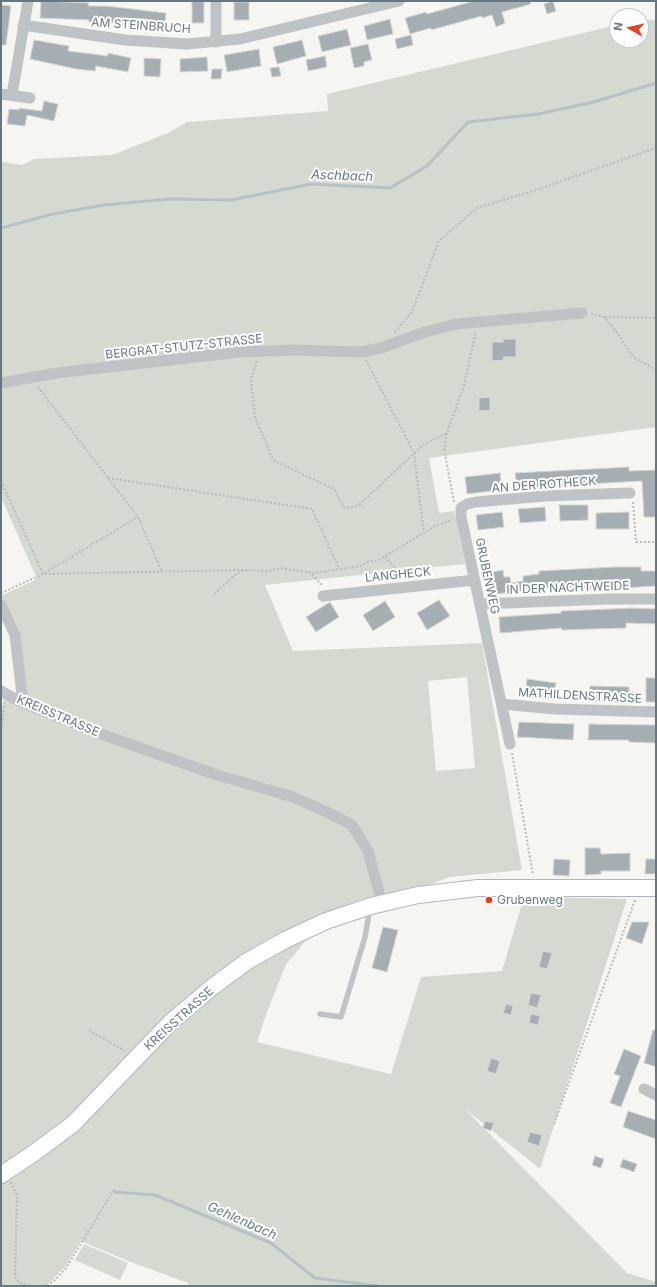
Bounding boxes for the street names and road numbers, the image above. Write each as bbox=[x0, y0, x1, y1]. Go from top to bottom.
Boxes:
street label: AM STEINBRUCH bbox=[91, 15, 191, 37]
street label: BERGRAT-STUTZ-STRASSE bbox=[105, 332, 263, 362]
street label: AN DER ROTHECK bbox=[491, 474, 597, 496]
street label: GRUBENWEG bbox=[472, 537, 502, 615]
street label: LANGHECK bbox=[364, 564, 432, 586]
street label: IN DER NACHTWEIDE bbox=[506, 579, 630, 597]
street label: MATHILDENSTRASSE bbox=[518, 686, 642, 706]
street label: KREISSTRASSE bbox=[15, 692, 101, 740]
street label: KREISSTRASSE bbox=[141, 984, 217, 1054]

